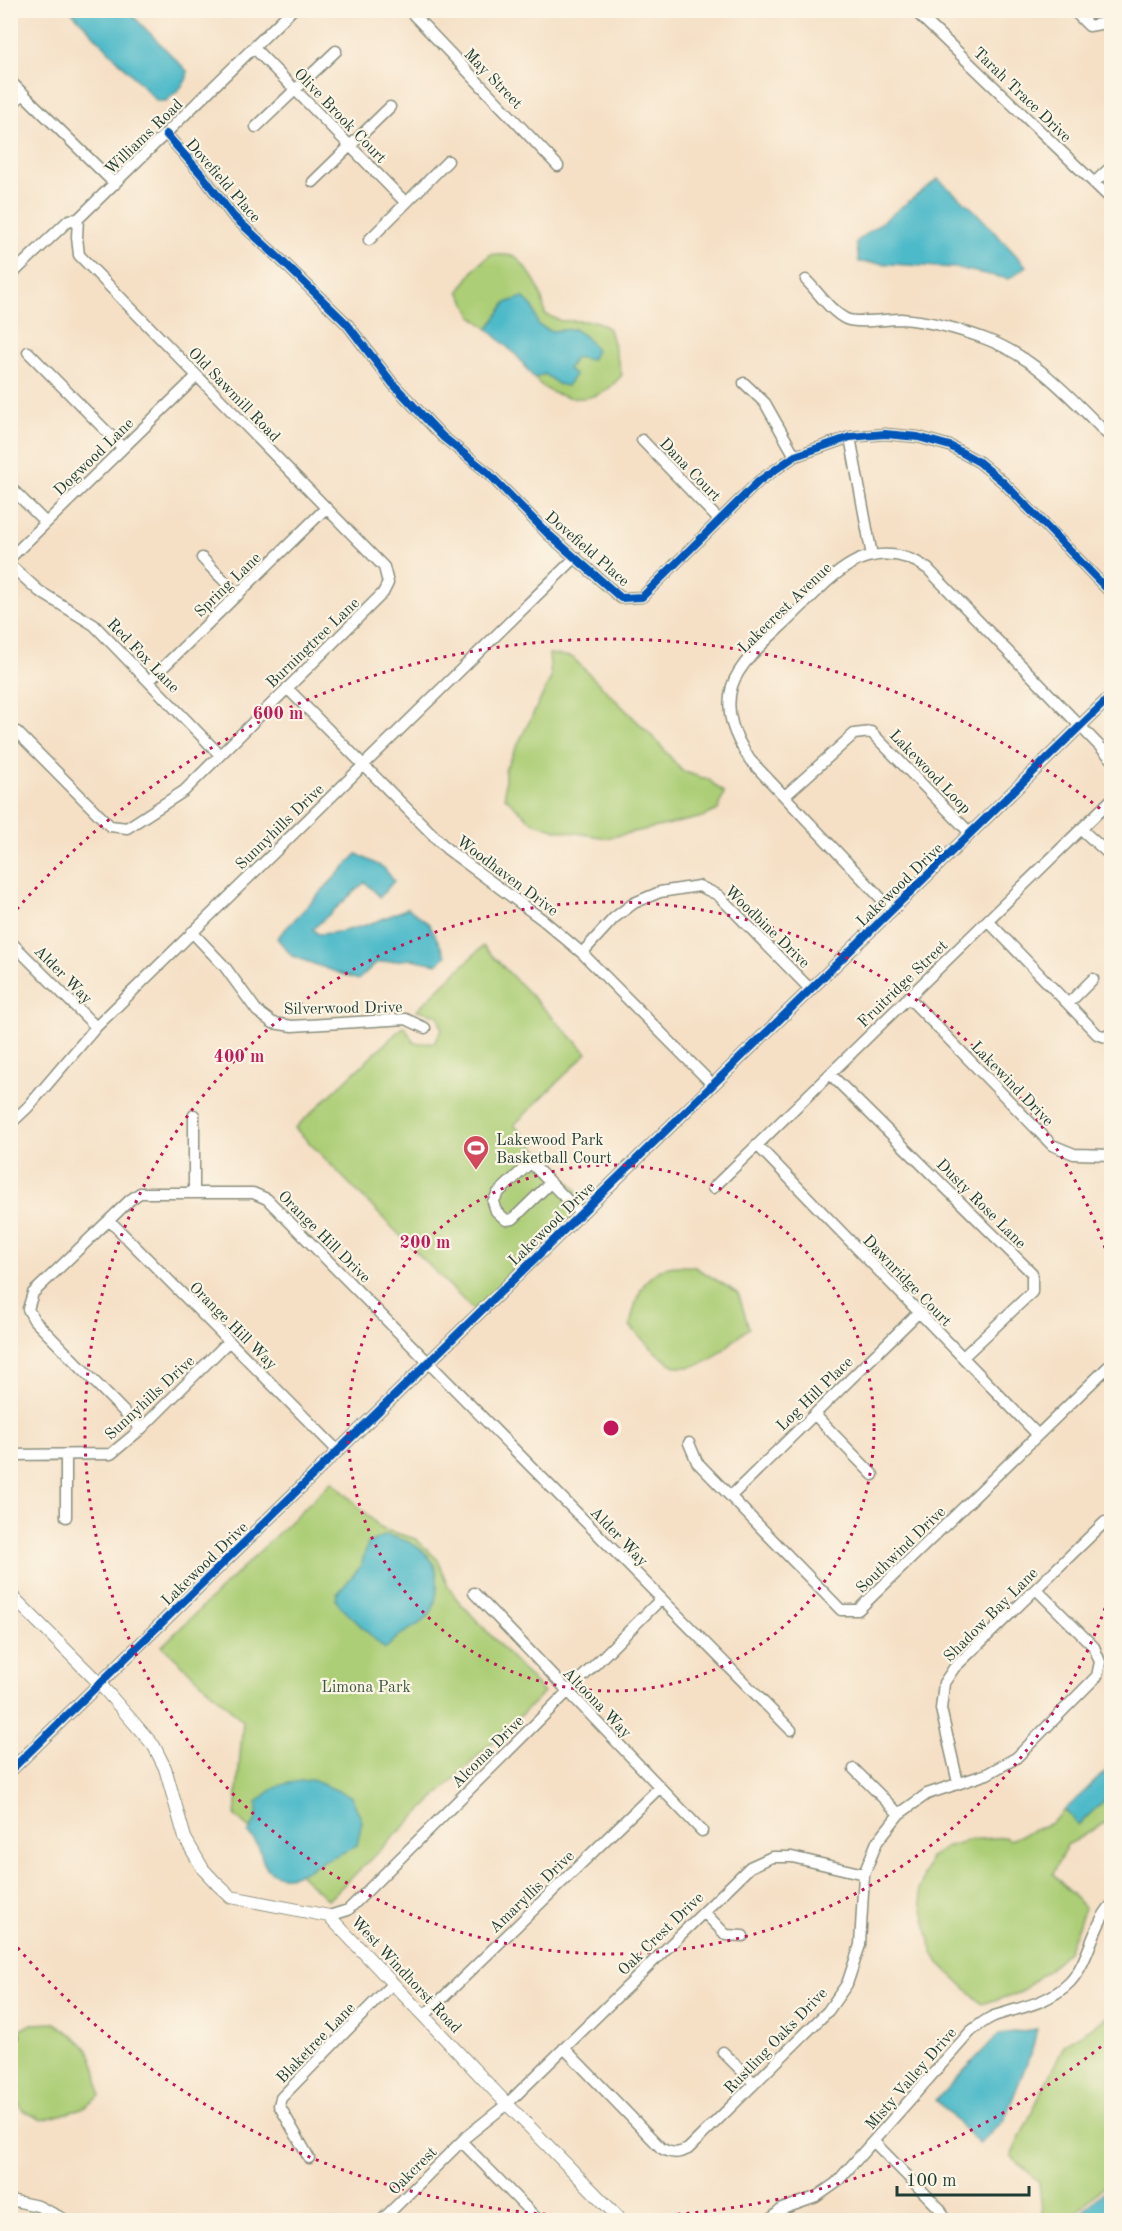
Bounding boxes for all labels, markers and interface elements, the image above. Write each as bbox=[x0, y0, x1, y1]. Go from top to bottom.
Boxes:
street label: Tarah Trace Drive bbox=[970, 45, 1074, 146]
street label: May Street bbox=[460, 46, 525, 113]
street label: Olive Brook Court bbox=[290, 66, 389, 167]
street label: Williams Road bbox=[102, 96, 186, 178]
street label: Dovefield Place bbox=[182, 136, 263, 226]
street label: Old Sawmill Road bbox=[185, 345, 282, 446]
street label: Dogwood Lane bbox=[51, 416, 137, 499]
street label: Dana Court bbox=[656, 436, 724, 505]
street label: Dovefield Place bbox=[542, 509, 632, 590]
street label: Spring Lane bbox=[192, 550, 265, 621]
street label: Lakecrest Avenue bbox=[736, 560, 835, 657]
street label: Burningtree Lane bbox=[264, 595, 363, 692]
street label: Red Fox Lane bbox=[103, 616, 182, 697]
text: 600 m bbox=[253, 705, 303, 723]
street label: Lakewood Loop bbox=[886, 727, 973, 817]
street label: Sunnyhills Drive bbox=[233, 781, 328, 873]
street label: Woodhaven Drive bbox=[453, 833, 561, 920]
street label: Lakewood Drive bbox=[854, 840, 947, 930]
street label: Woodbine Drive bbox=[721, 883, 812, 972]
street label: Fruitridge Street bbox=[855, 937, 952, 1031]
street label: Alder Way bbox=[30, 943, 95, 1008]
street label: Silverwood Drive bbox=[283, 1000, 403, 1018]
street label: Lakewind Drive bbox=[967, 1039, 1056, 1130]
text: 400 m bbox=[214, 1048, 264, 1066]
sports icon: Lakewood Park Basketball Court bbox=[461, 1133, 491, 1171]
place label: Lakewood Park Basketball Court bbox=[496, 1133, 612, 1167]
street label: Dusty Rose Lane bbox=[933, 1157, 1028, 1252]
street label: Lakewood Drive bbox=[506, 1179, 599, 1269]
street label: Orange Hill Drive bbox=[274, 1188, 373, 1287]
street label: Dawnridge Court bbox=[859, 1233, 954, 1330]
text: 200 m bbox=[400, 1234, 450, 1252]
street label: Orange Hill Way bbox=[186, 1279, 280, 1374]
street label: Sunnyhills Drive bbox=[103, 1353, 198, 1444]
street label: Log Hill Place bbox=[774, 1354, 857, 1435]
centre of rings bbox=[601, 1418, 621, 1438]
street label: Southwind Drive bbox=[854, 1504, 949, 1597]
street label: Alder Way bbox=[587, 1505, 651, 1570]
street label: Lakewood Drive bbox=[159, 1519, 252, 1609]
street label: Shadow Bay Lane bbox=[941, 1565, 1042, 1666]
street label: Altoona Way bbox=[559, 1665, 634, 1742]
park label: Limona Park bbox=[321, 1680, 411, 1696]
street label: Alcoma Drive bbox=[449, 1713, 528, 1792]
street label: Amaryllis Drive bbox=[487, 1848, 578, 1937]
street label: Oak Crest Drive bbox=[616, 1890, 707, 1979]
street label: West Windhorst Road bbox=[347, 1914, 464, 2037]
street label: Rustling Oaks Drive bbox=[722, 1985, 831, 2097]
street label: Blaketree Lane bbox=[274, 2000, 359, 2087]
street label: Misty Valley Drive bbox=[863, 2025, 960, 2133]
street label: Oakcrest bbox=[386, 2144, 441, 2199]
scale bar bbox=[897, 2159, 1029, 2197]
text: 100 m bbox=[906, 2172, 957, 2190]

